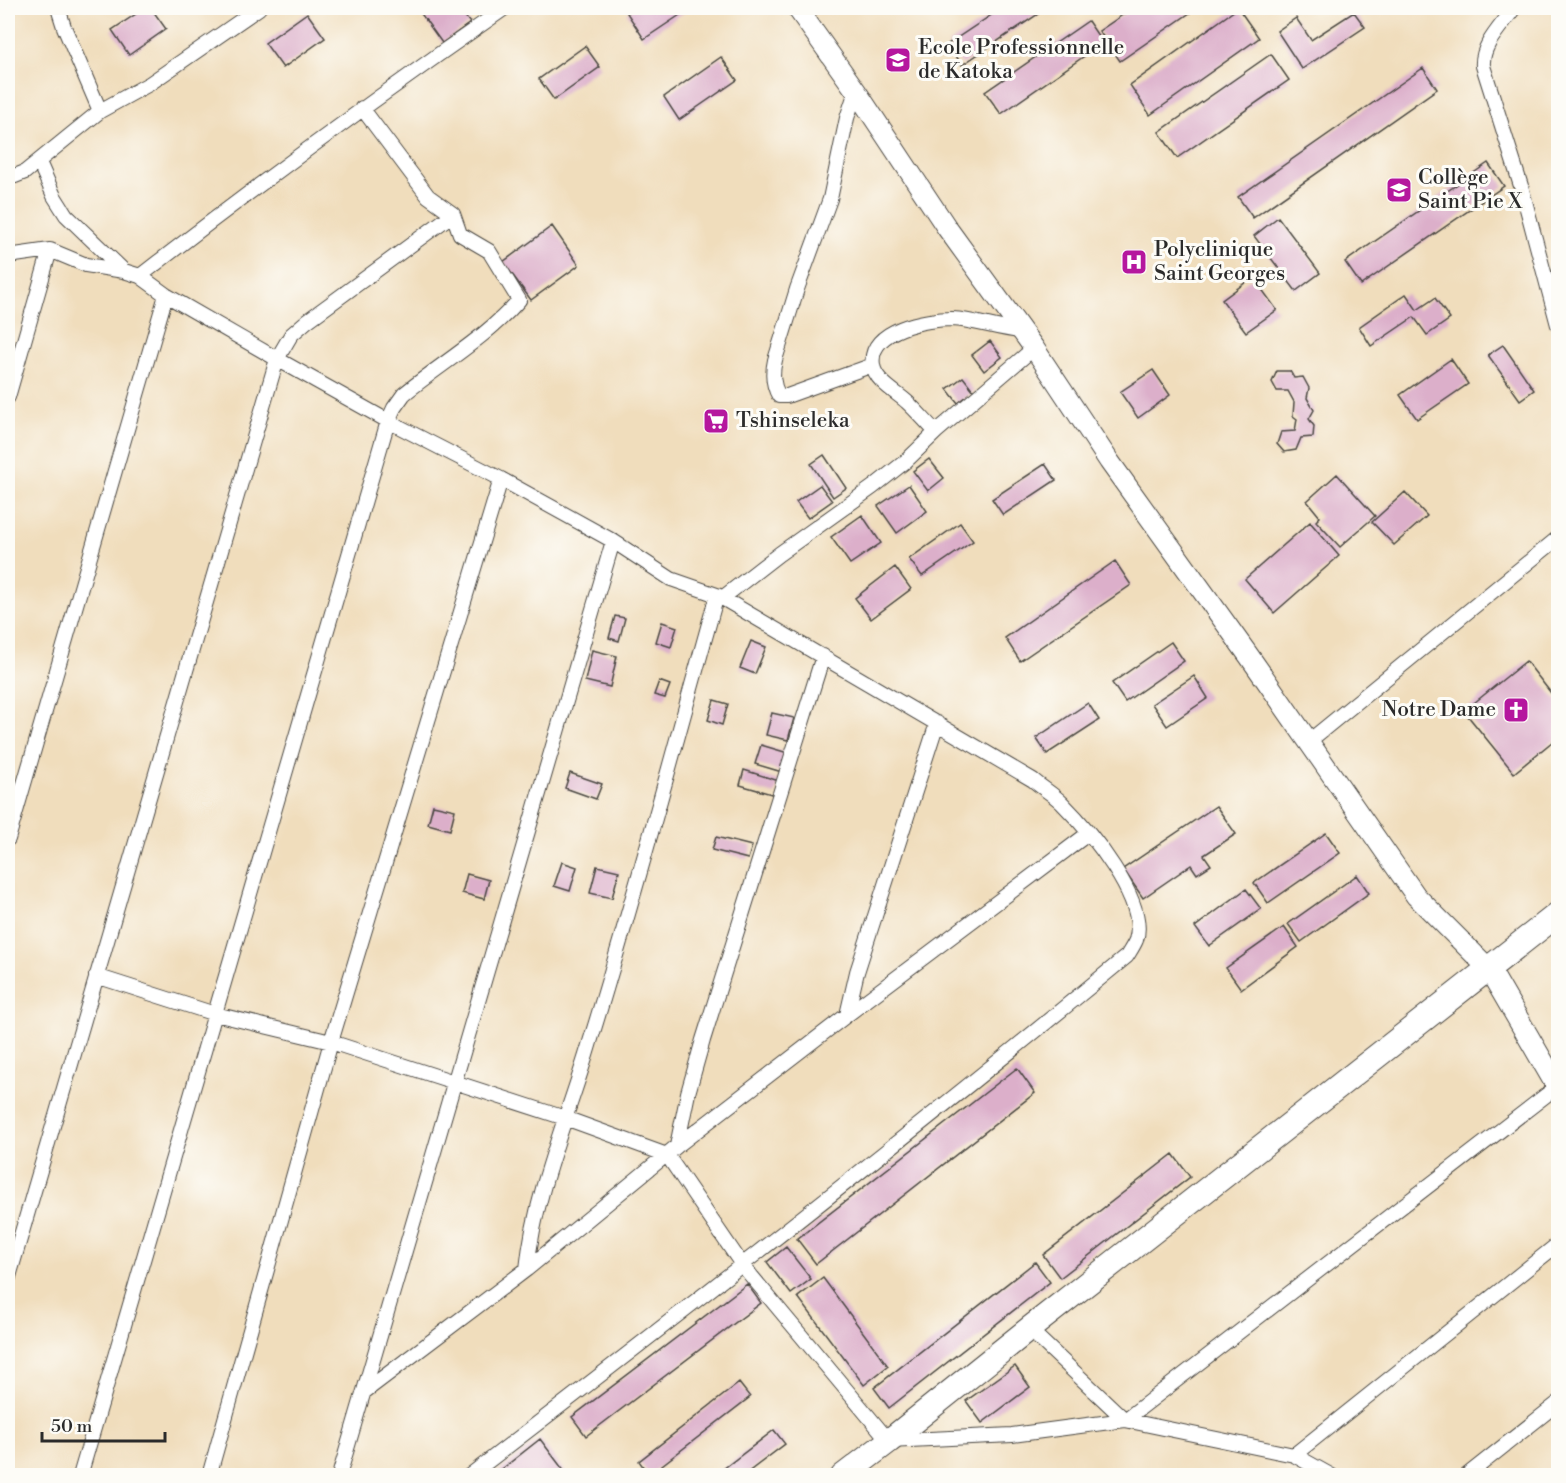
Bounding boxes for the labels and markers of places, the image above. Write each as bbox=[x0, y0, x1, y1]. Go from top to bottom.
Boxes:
place label: Ecole Professionnelle de Katoka bbox=[918, 35, 1124, 85]
school or university icon: Ecole Professionnelle de Katoka bbox=[883, 45, 913, 75]
place label: Collège Saint Pie X bbox=[1418, 165, 1523, 215]
school or university icon: Collège Saint Pie X bbox=[1384, 175, 1414, 205]
place label: Polyclinique Saint Georges bbox=[1154, 237, 1285, 287]
hospital icon: Polyclinique Saint Georges bbox=[1119, 247, 1149, 277]
supermarket icon: Tshinseleka bbox=[701, 406, 731, 436]
place label: Tshinseleka bbox=[736, 408, 850, 434]
church icon: Notre Dame bbox=[1501, 695, 1531, 725]
place label: Notre Dame bbox=[1382, 697, 1496, 723]

